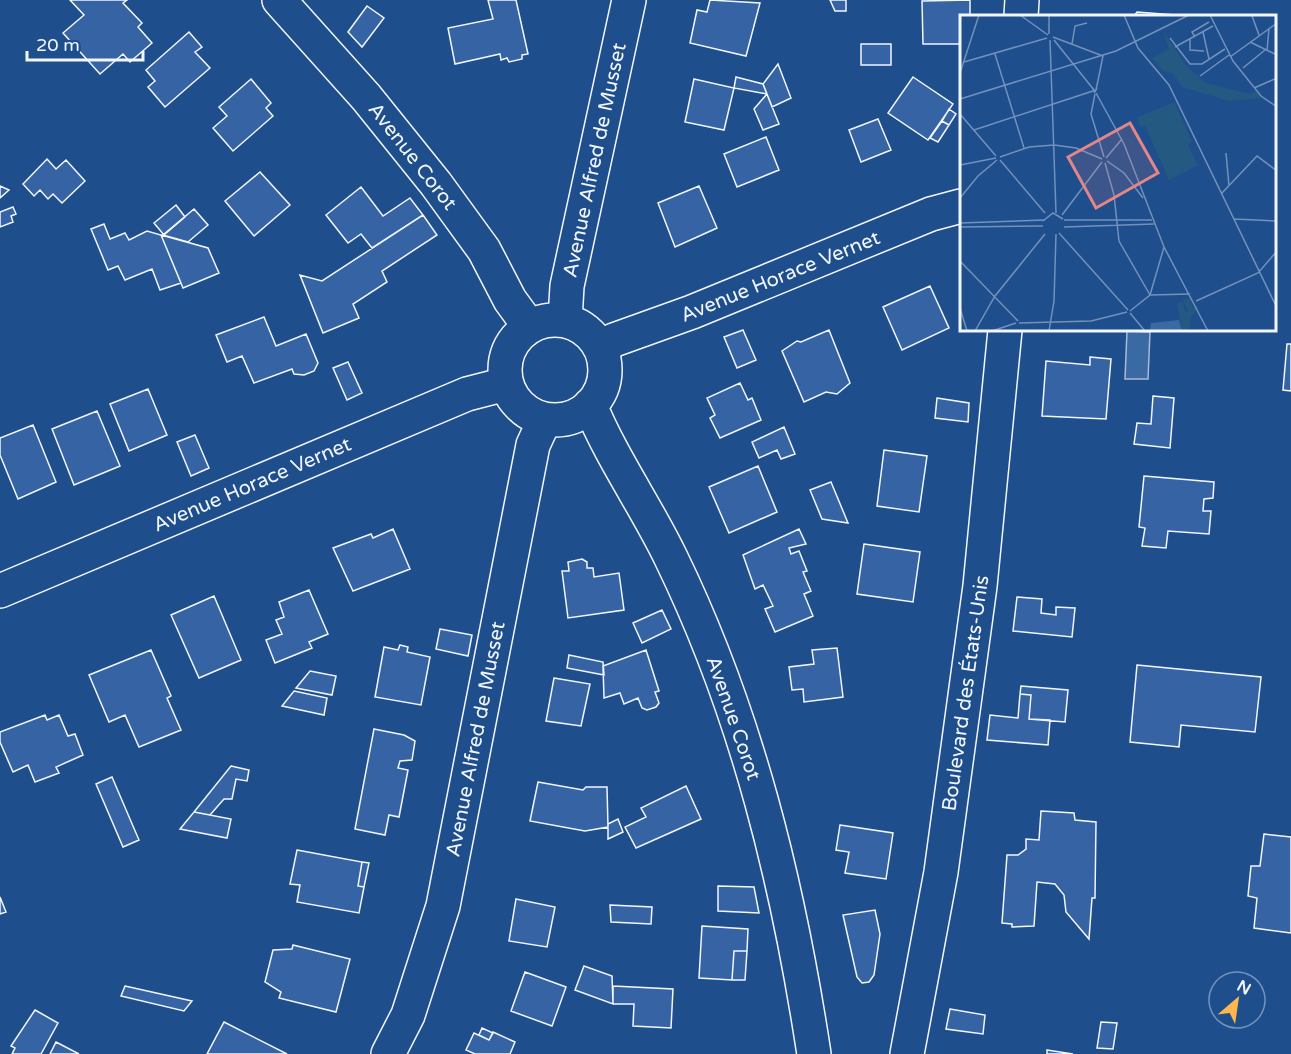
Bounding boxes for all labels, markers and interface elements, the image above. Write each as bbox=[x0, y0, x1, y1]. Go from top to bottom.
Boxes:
inset map bbox=[960, 15, 1276, 332]
scale bar bbox=[27, 24, 142, 62]
text: 20 m bbox=[36, 34, 80, 56]
street label: Avenue Alfred de Musset bbox=[558, 40, 632, 280]
street label: Avenue Corot bbox=[363, 98, 462, 215]
street label: Avenue Horace Vernet bbox=[677, 226, 884, 328]
street label: Avenue Horace Vernet bbox=[150, 432, 355, 538]
street label: Boulevard des États-Unis bbox=[937, 574, 994, 813]
street label: Avenue Alfred de Musset bbox=[441, 619, 511, 859]
street label: Avenue Corot bbox=[701, 653, 766, 784]
north arrow bbox=[1207, 970, 1267, 1030]
text: N bbox=[1233, 976, 1254, 1000]

